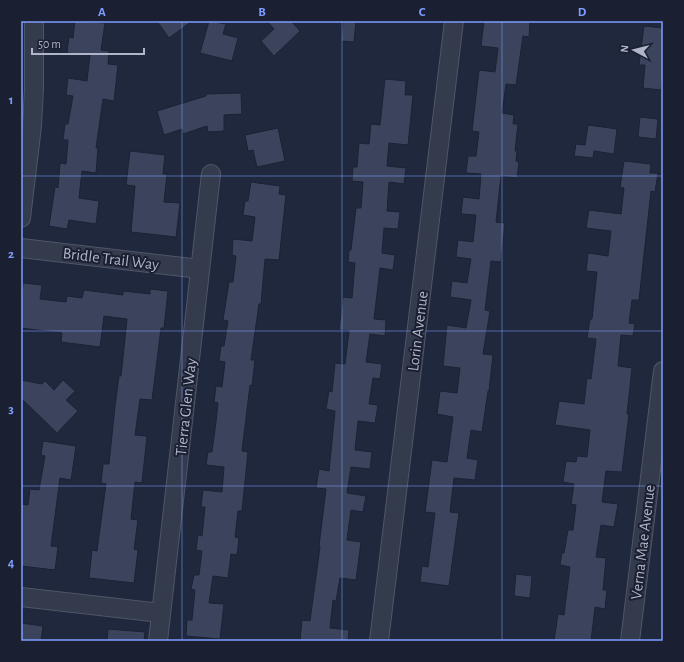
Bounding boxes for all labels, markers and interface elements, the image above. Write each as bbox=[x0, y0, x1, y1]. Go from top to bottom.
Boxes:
text: A bbox=[98, 6, 106, 19]
text: B bbox=[258, 6, 266, 19]
text: C bbox=[419, 6, 426, 19]
text: D bbox=[578, 6, 587, 19]
scale bar bbox=[32, 30, 144, 56]
north arrow bbox=[614, 30, 654, 70]
text: 50 m bbox=[38, 38, 61, 50]
text: N bbox=[619, 44, 630, 53]
text: 1 bbox=[9, 94, 13, 107]
street label: Bridle Trail Way bbox=[62, 245, 160, 274]
text: 2 bbox=[8, 248, 14, 261]
street label: Lorin Avenue bbox=[405, 290, 431, 372]
street label: Tierra Glen Way bbox=[173, 357, 200, 457]
text: 3 bbox=[8, 403, 14, 416]
street label: Verna Mae Avenue bbox=[628, 484, 658, 600]
text: 4 bbox=[8, 557, 15, 570]

